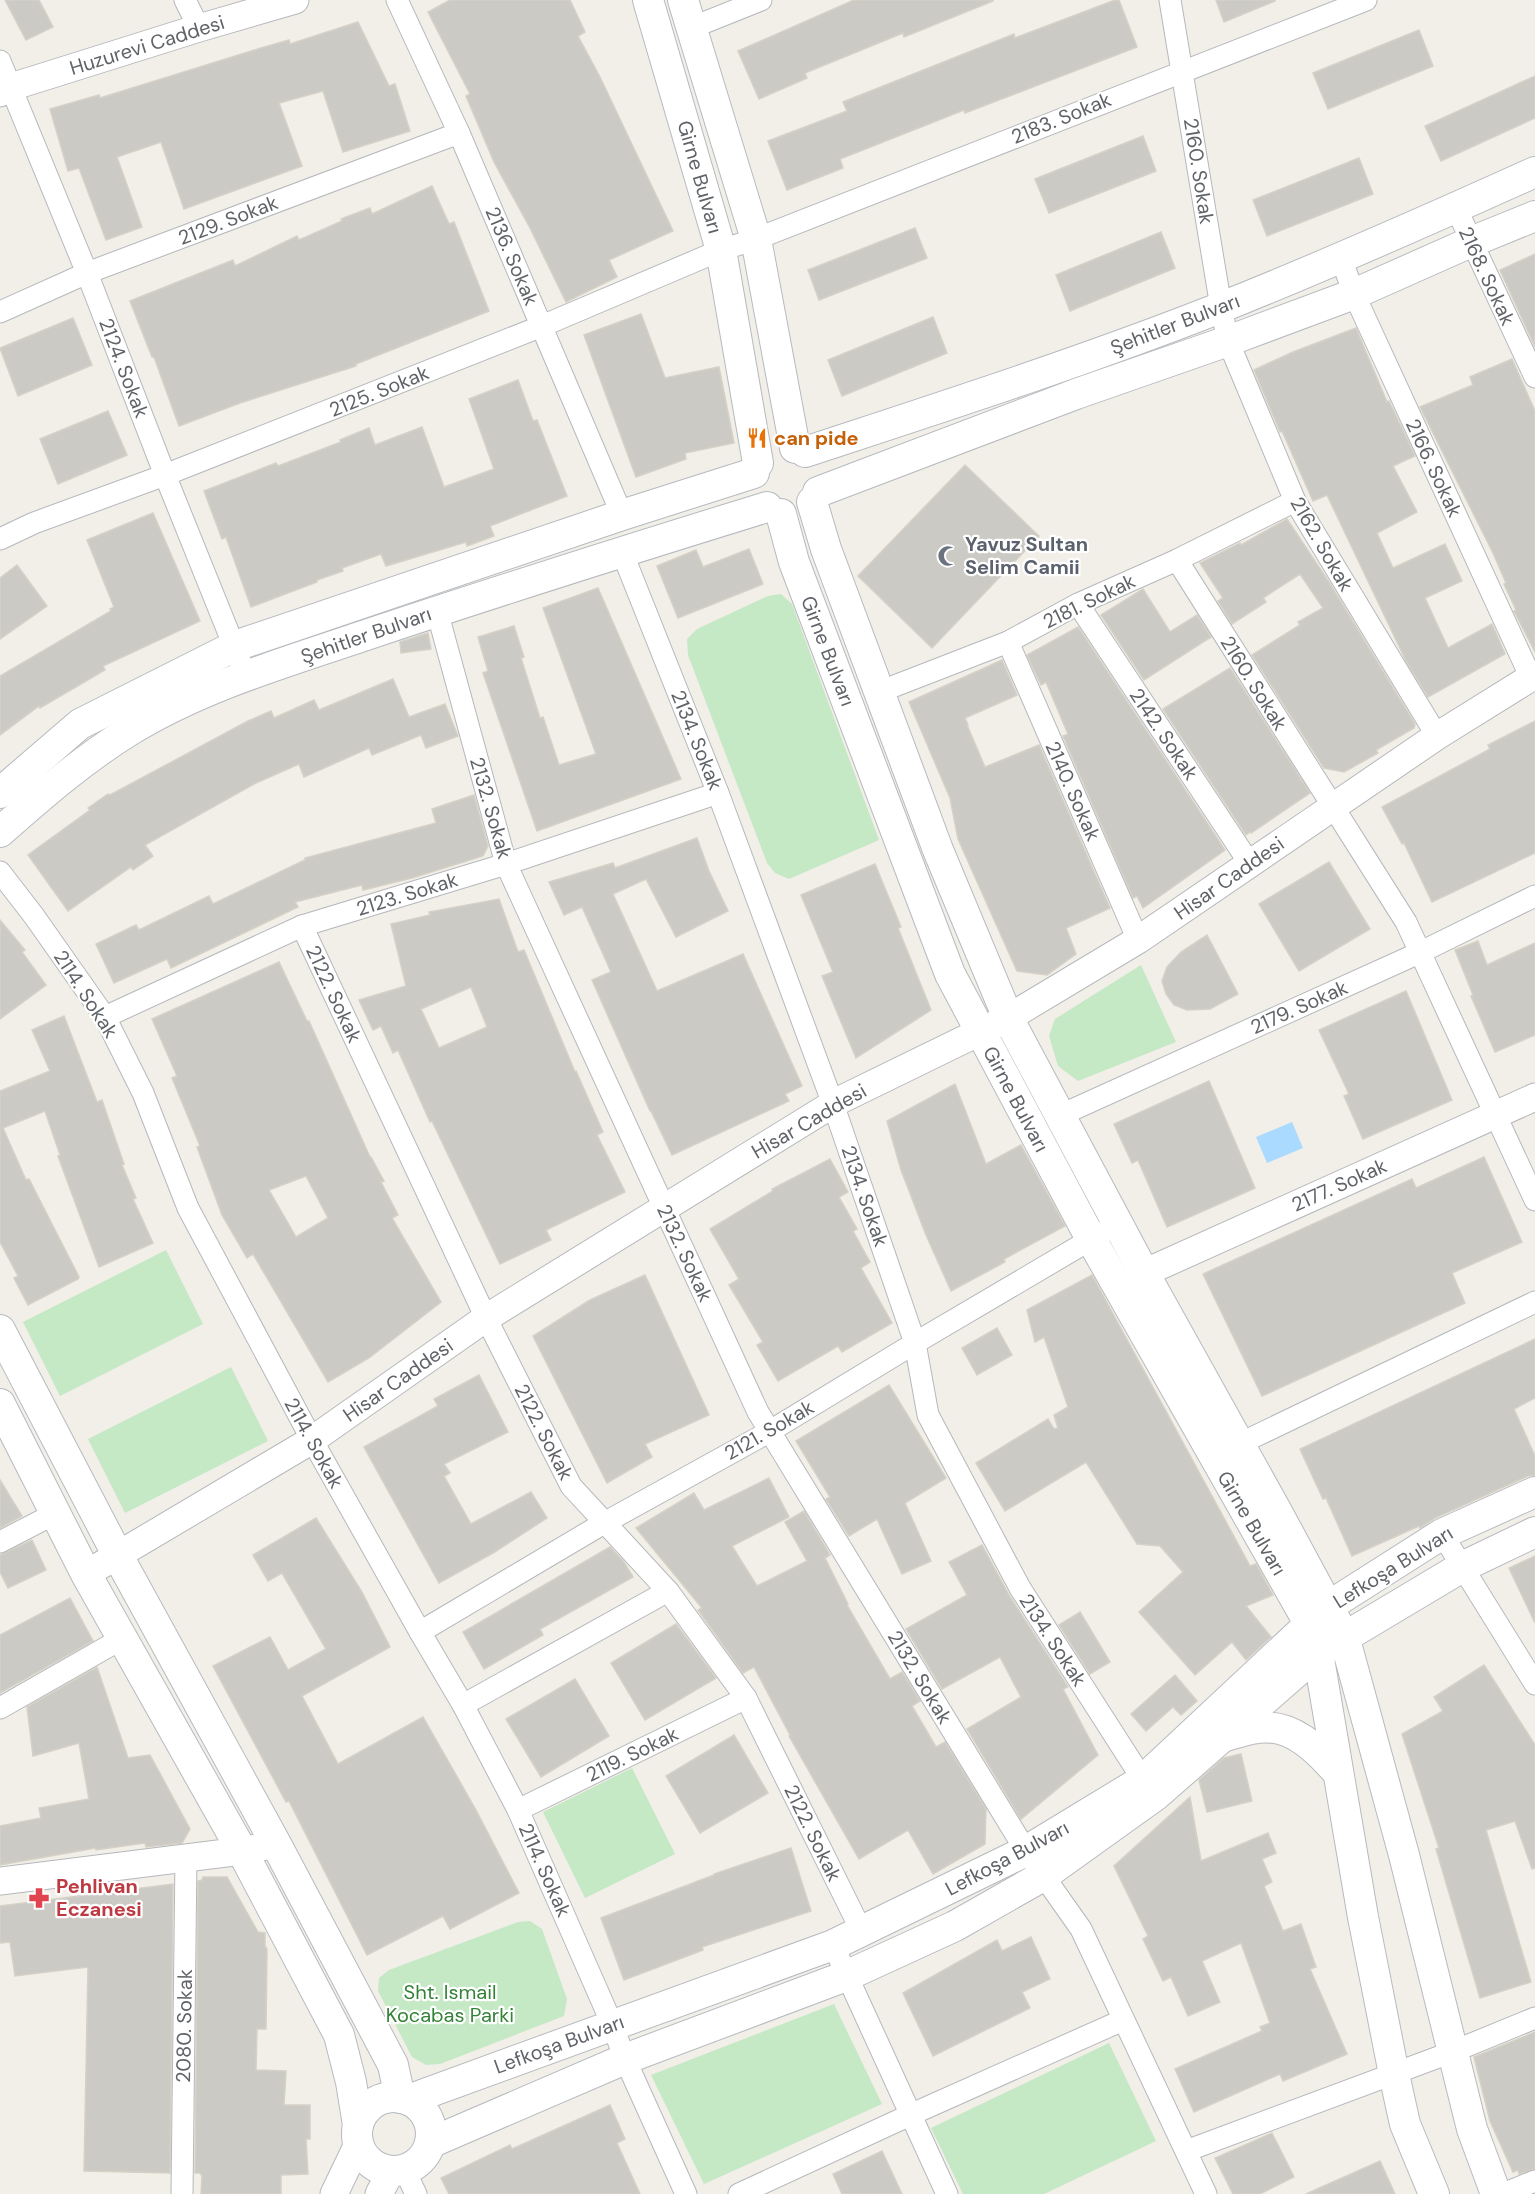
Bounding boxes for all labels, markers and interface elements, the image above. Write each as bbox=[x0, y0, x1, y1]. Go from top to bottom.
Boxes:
street label: Huzurevi Caddesi bbox=[66, 9, 228, 81]
street label: 2183. Sokak bbox=[1007, 86, 1115, 150]
street label: 2160. Sokak bbox=[1178, 116, 1220, 226]
street label: Girne Bulvarı bbox=[671, 118, 729, 236]
street label: 2129. Sokak bbox=[174, 189, 282, 251]
street label: 2136. Sokak bbox=[480, 203, 544, 309]
street label: 2168. Sokak bbox=[1453, 222, 1521, 330]
street label: Şehitler Bulvarı bbox=[1107, 287, 1243, 361]
street label: 2124. Sokak bbox=[93, 314, 155, 422]
street label: 2125. Sokak bbox=[325, 359, 433, 423]
street label: 2166. Sokak bbox=[1400, 415, 1468, 521]
place label: can pide bbox=[774, 425, 859, 451]
restaurant icon: can pide bbox=[745, 426, 769, 450]
street label: 2162. Sokak bbox=[1284, 492, 1360, 596]
place label: Yavuz Sultan Selim Camii bbox=[965, 531, 1088, 580]
mosque icon: Yavuz Sultan Selim Camii bbox=[936, 544, 960, 568]
street label: 2181. Sokak bbox=[1039, 568, 1139, 634]
street label: Girne Bulvarı bbox=[795, 592, 861, 710]
street label: Şehitler Bulvarı bbox=[297, 601, 435, 669]
street label: 2160. Sokak bbox=[1215, 631, 1293, 735]
street label: 2142. Sokak bbox=[1124, 683, 1204, 785]
street label: 2134. Sokak bbox=[665, 686, 729, 794]
street label: 2140. Sokak bbox=[1039, 737, 1107, 845]
street label: 2132. Sokak bbox=[464, 754, 518, 862]
street label: Hisar Caddesi bbox=[1169, 830, 1289, 926]
street label: 2123. Sokak bbox=[353, 866, 461, 922]
street label: 2122. Sokak bbox=[300, 941, 368, 1047]
street label: 2114. Sokak bbox=[48, 945, 124, 1043]
street label: 2179. Sokak bbox=[1246, 974, 1352, 1040]
street label: Girne Bulvarı bbox=[977, 1042, 1055, 1156]
street label: Hisar Caddesi bbox=[747, 1078, 871, 1164]
street label: 2134. Sokak bbox=[836, 1142, 894, 1250]
street label: 2177. Sokak bbox=[1287, 1152, 1391, 1218]
street label: 2132. Sokak bbox=[651, 1200, 719, 1306]
street label: Hisar Caddesi bbox=[338, 1332, 458, 1428]
street label: 2122. Sokak bbox=[509, 1380, 579, 1484]
street label: 2114. Sokak bbox=[278, 1393, 350, 1493]
street label: 2121. Sokak bbox=[720, 1394, 818, 1466]
street label: Girne Bulvarı bbox=[1212, 1466, 1292, 1580]
street label: Lefkoşa Bulvarı bbox=[1328, 1520, 1458, 1614]
street label: 2134. Sokak bbox=[1013, 1589, 1093, 1691]
street label: 2132. Sokak bbox=[882, 1625, 958, 1729]
street label: 2119. Sokak bbox=[582, 1720, 682, 1788]
street label: 2122. Sokak bbox=[778, 1780, 848, 1886]
street label: Lefkoşa Bulvarı bbox=[941, 1814, 1073, 1902]
street label: 2114. Sokak bbox=[513, 1819, 577, 1921]
place label: Pehlivan Eczanesi bbox=[56, 1873, 142, 1922]
pharmacy icon: Pehlivan Eczanesi bbox=[27, 1886, 51, 1910]
street label: 2080. Sokak bbox=[170, 1969, 198, 2083]
park label: Sht. Ismail Kocabas Parki bbox=[386, 1979, 514, 2028]
street label: Lefkoşa Bulvarı bbox=[490, 2008, 628, 2080]

